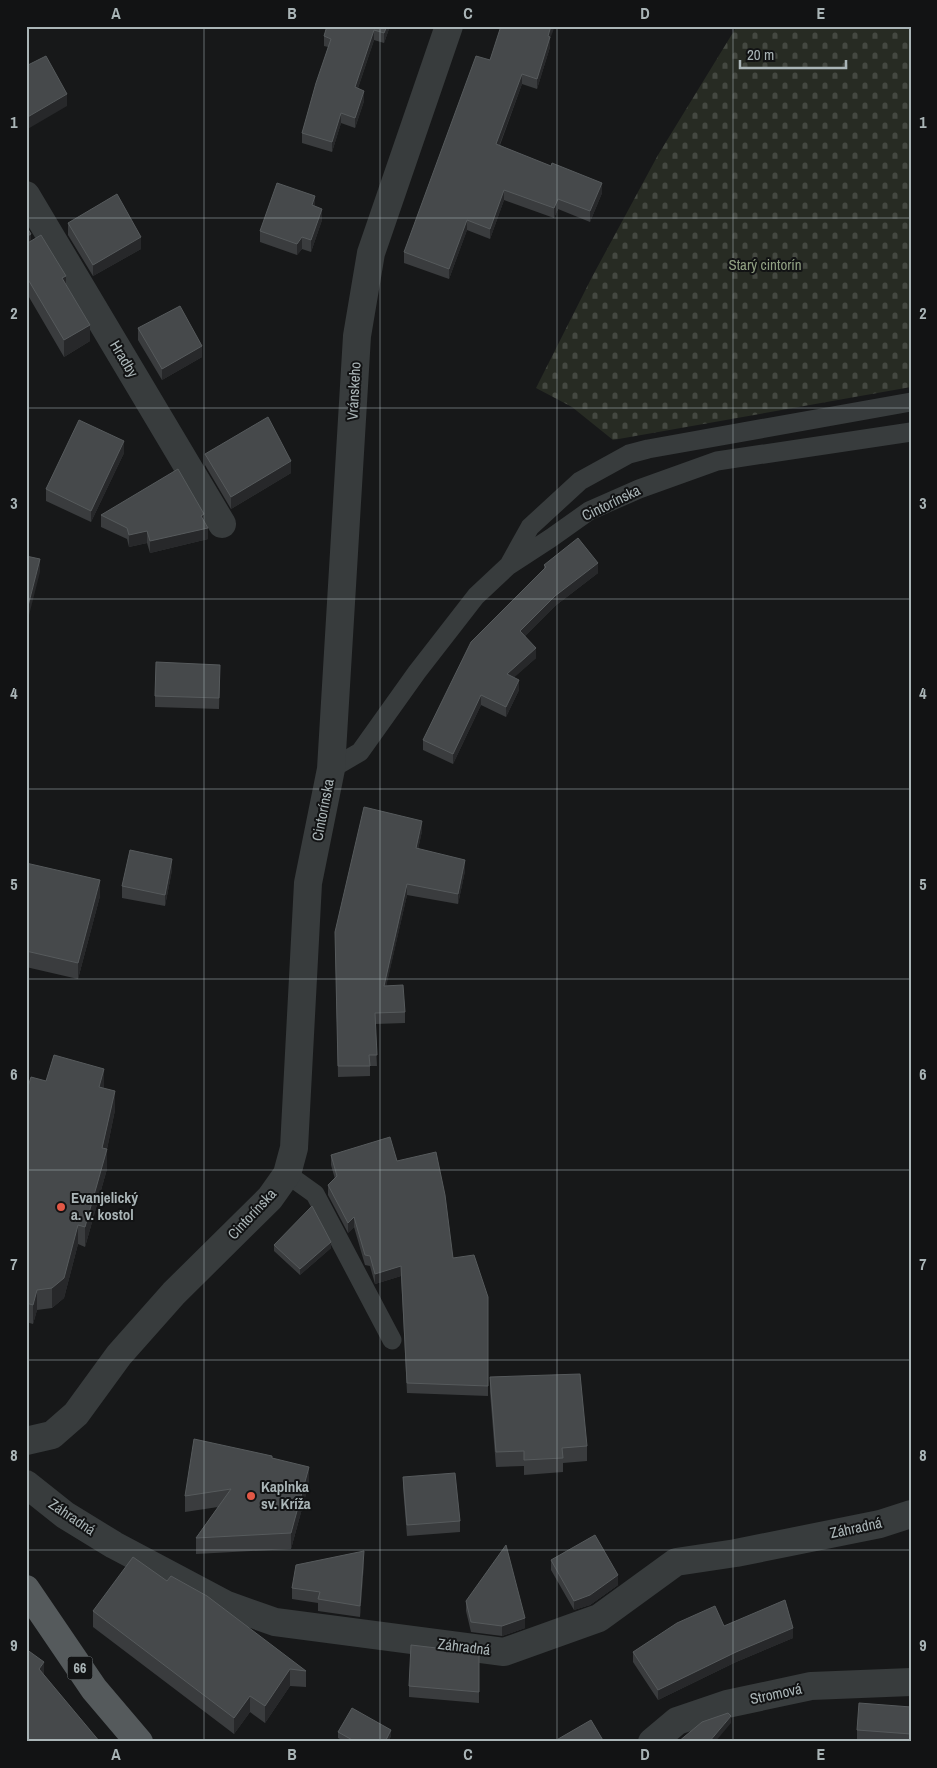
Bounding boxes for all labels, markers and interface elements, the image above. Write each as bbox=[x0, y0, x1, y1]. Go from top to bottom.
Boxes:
text: A bbox=[111, 2, 121, 24]
text: B bbox=[287, 2, 297, 24]
text: C bbox=[463, 2, 473, 24]
text: D bbox=[640, 2, 650, 24]
text: E bbox=[817, 2, 826, 24]
scale bar bbox=[740, 38, 846, 70]
text: 20 m bbox=[747, 44, 774, 65]
text: 1 bbox=[10, 111, 18, 133]
text: 1 bbox=[919, 111, 927, 133]
park label: Starý cintorín bbox=[728, 254, 802, 275]
text: 2 bbox=[10, 302, 18, 324]
text: 2 bbox=[919, 302, 927, 324]
street label: Hradby bbox=[105, 336, 144, 382]
street label: Vránskeho bbox=[341, 361, 366, 421]
street label: Cintorínska bbox=[578, 479, 644, 526]
text: 3 bbox=[10, 492, 18, 514]
text: 3 bbox=[919, 492, 927, 514]
text: 4 bbox=[10, 682, 18, 704]
text: 4 bbox=[919, 682, 927, 704]
street label: Cintorínska bbox=[306, 777, 339, 843]
text: 5 bbox=[10, 873, 18, 895]
text: 5 bbox=[919, 873, 927, 895]
text: 6 bbox=[10, 1063, 18, 1085]
text: 6 bbox=[919, 1063, 927, 1085]
street label: Cintorínska bbox=[223, 1183, 281, 1244]
place label: Evanjelický a. v. kostol bbox=[71, 1187, 138, 1225]
marker: Evanjelický a. v. kostol bbox=[55, 1201, 67, 1213]
text: 7 bbox=[10, 1253, 18, 1275]
text: 7 bbox=[919, 1253, 927, 1275]
text: 8 bbox=[10, 1444, 18, 1466]
text: 8 bbox=[919, 1444, 927, 1466]
place label: Kaplnka sv. Kríža bbox=[261, 1476, 311, 1514]
marker: Kaplnka sv. Kríža bbox=[245, 1490, 257, 1502]
street label: Záhradná bbox=[45, 1493, 100, 1540]
street label: Záhradná bbox=[828, 1512, 884, 1543]
street label: Záhradná bbox=[437, 1633, 492, 1660]
text: 9 bbox=[10, 1634, 18, 1656]
text: 9 bbox=[919, 1634, 927, 1656]
road number: 66 bbox=[68, 1656, 92, 1680]
street label: Stromová bbox=[748, 1678, 804, 1709]
text: A bbox=[111, 1743, 121, 1765]
text: B bbox=[287, 1743, 297, 1765]
text: C bbox=[463, 1743, 473, 1765]
text: D bbox=[640, 1743, 650, 1765]
text: E bbox=[817, 1743, 826, 1765]

